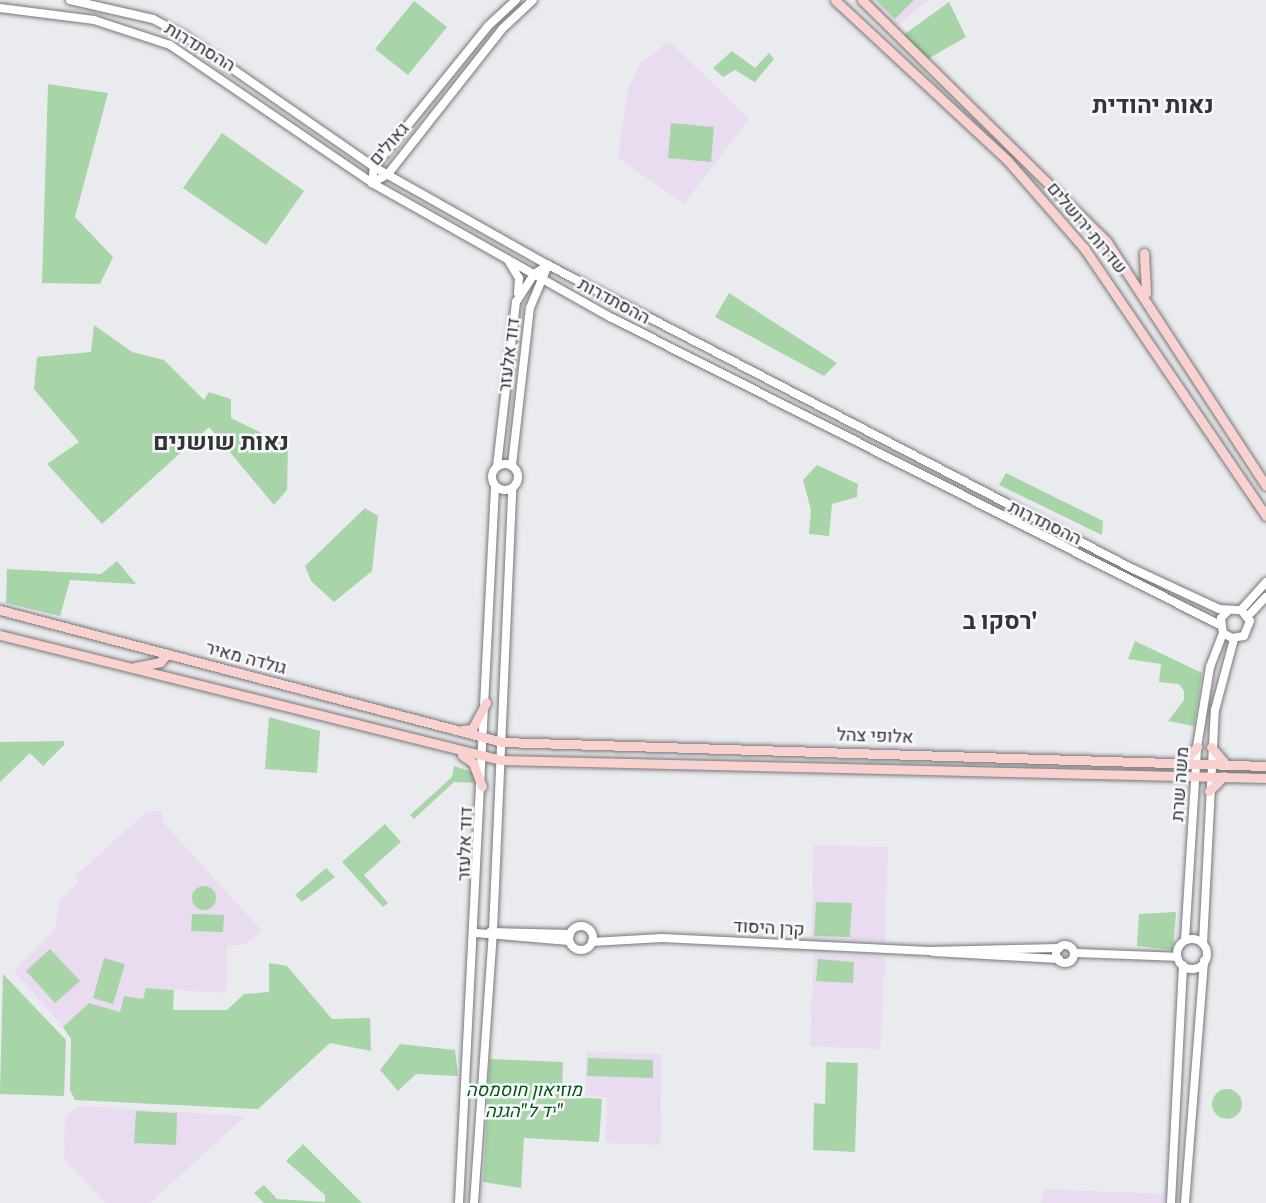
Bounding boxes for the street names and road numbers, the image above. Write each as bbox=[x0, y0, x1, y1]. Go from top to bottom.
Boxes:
street label: ההסתדרות bbox=[161, 17, 239, 77]
street label: גאולים bbox=[364, 118, 414, 170]
street label: שדרות ירושלים bbox=[1042, 178, 1132, 278]
street label: ההסתדרות bbox=[574, 273, 654, 329]
street label: דוד אלעזר bbox=[494, 317, 524, 393]
street label: ההסתדרות bbox=[1005, 496, 1085, 550]
street label: גולדה מאיר bbox=[203, 637, 289, 679]
street label: אלופי צהל bbox=[836, 724, 914, 748]
street label: משה שרת bbox=[1167, 746, 1193, 822]
street label: דוד אלעזר bbox=[453, 806, 477, 882]
street label: קרן היסוד bbox=[733, 915, 805, 941]

